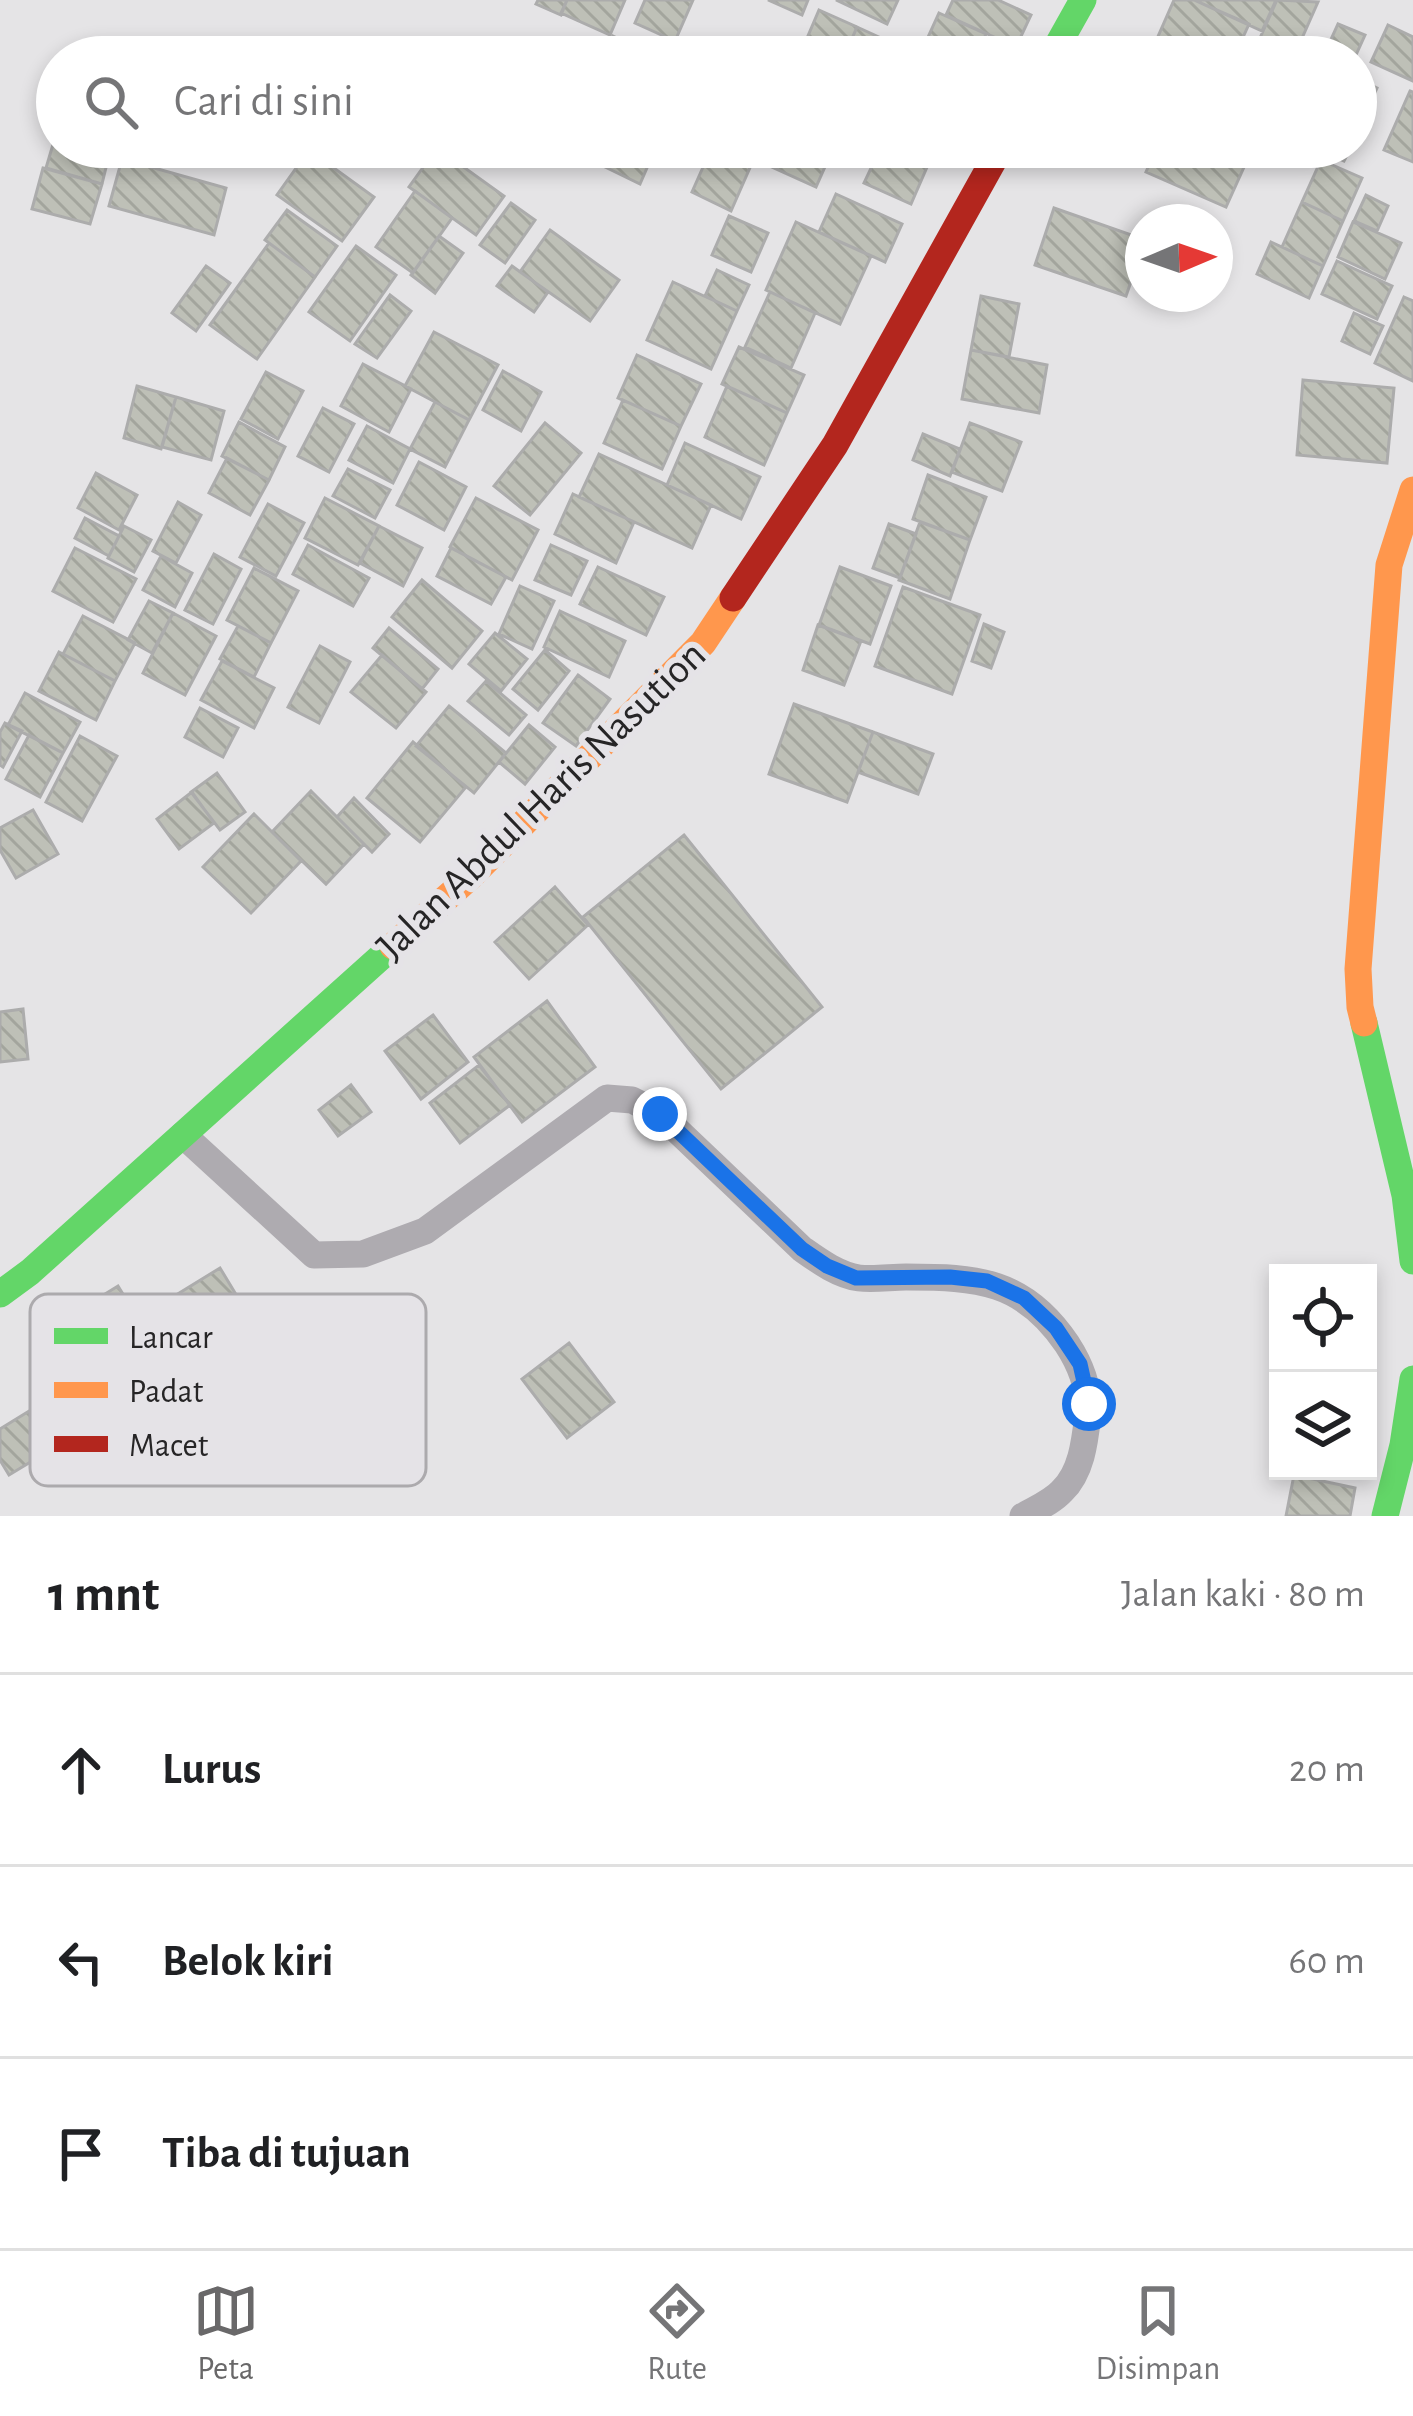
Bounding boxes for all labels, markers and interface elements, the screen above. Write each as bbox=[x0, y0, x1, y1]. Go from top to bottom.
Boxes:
search box bbox=[36, 36, 1377, 168]
icon: search bbox=[78, 69, 144, 135]
text: Cari di sini bbox=[174, 79, 354, 124]
north arrow bbox=[1125, 204, 1233, 312]
street label: Jalan Abdul Haris Nasution bbox=[369, 633, 714, 968]
route end bbox=[633, 1087, 687, 1141]
map controls bbox=[1269, 1264, 1377, 1480]
button: locate bbox=[1269, 1264, 1377, 1372]
legend bbox=[30, 1294, 426, 1486]
text: Lancar bbox=[129, 1322, 213, 1355]
button: layers bbox=[1269, 1372, 1377, 1480]
text: Padat bbox=[129, 1376, 204, 1409]
route start bbox=[1062, 1377, 1116, 1431]
text: Macet bbox=[129, 1430, 209, 1463]
text: 1 mnt bbox=[48, 1569, 159, 1620]
text: Jalan kaki · 80 m bbox=[1121, 1575, 1365, 1614]
icon: ahead bbox=[48, 1737, 114, 1803]
text: Lurus bbox=[162, 1747, 261, 1792]
text: 20 m bbox=[1289, 1750, 1365, 1789]
icon: left bbox=[48, 1929, 114, 1995]
text: Belok kiri bbox=[162, 1939, 333, 1984]
text: 60 m bbox=[1288, 1942, 1365, 1981]
icon: arrive bbox=[48, 2121, 114, 2187]
text: Tiba di tujuan bbox=[162, 2131, 411, 2176]
tab: Peta bbox=[193, 2278, 259, 2390]
tab: Rute bbox=[644, 2278, 710, 2390]
tab: Disimpan bbox=[1096, 2278, 1220, 2390]

